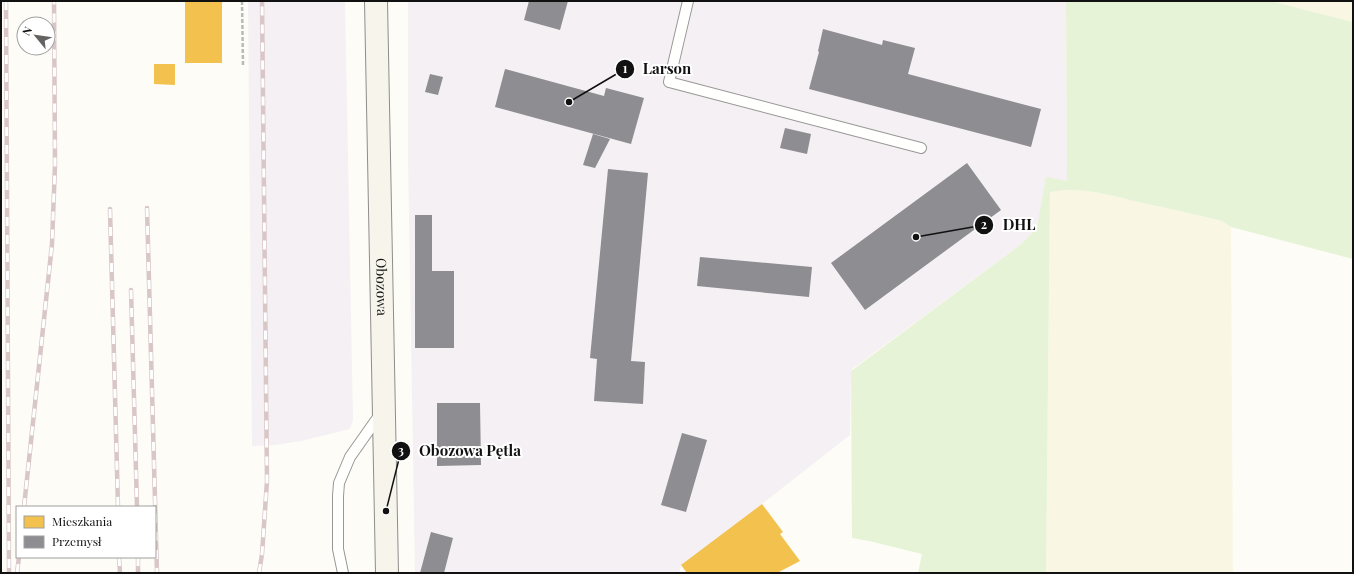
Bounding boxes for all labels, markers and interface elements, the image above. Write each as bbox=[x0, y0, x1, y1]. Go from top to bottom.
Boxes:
north arrow bbox=[16, 16, 56, 56]
text: N bbox=[18, 24, 35, 38]
callout: Larson bbox=[615, 55, 699, 82]
text: Larson bbox=[643, 58, 692, 78]
text: 1 bbox=[623, 60, 628, 76]
callout: DHL bbox=[974, 211, 1043, 238]
text: DHL bbox=[1003, 214, 1035, 234]
text: 2 bbox=[981, 216, 987, 232]
street label: Obozowa bbox=[372, 258, 392, 316]
callout: Obozowa Pętla bbox=[391, 437, 529, 464]
text: Obozowa Pętla bbox=[419, 440, 521, 460]
text: 3 bbox=[398, 442, 404, 458]
legend bbox=[16, 506, 156, 558]
text: Mieszkania bbox=[52, 513, 112, 529]
text: Przemysł bbox=[52, 533, 102, 549]

